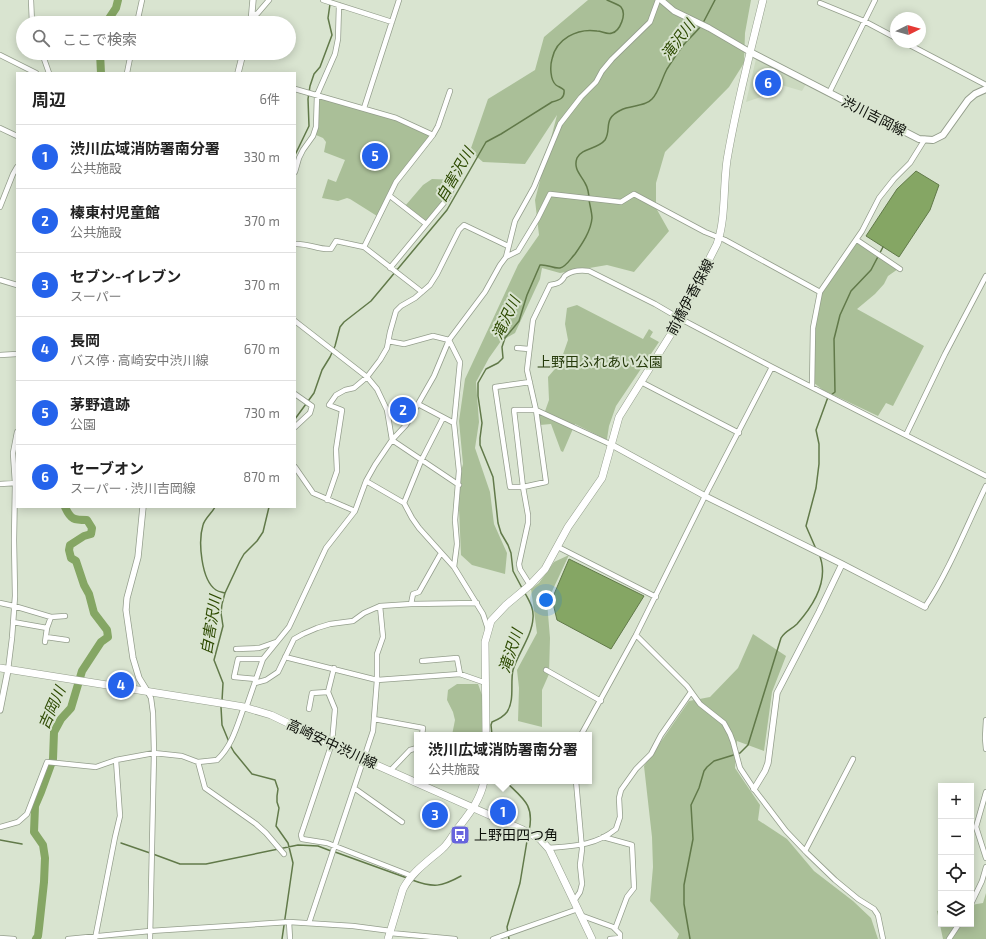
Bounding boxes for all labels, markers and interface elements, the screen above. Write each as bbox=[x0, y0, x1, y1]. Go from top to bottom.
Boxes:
north arrow bbox=[890, 12, 926, 48]
water label: 滝沢川 bbox=[656, 14, 699, 63]
search box bbox=[16, 16, 296, 60]
icon: search bbox=[30, 27, 52, 49]
text: ここで検索 bbox=[62, 30, 137, 48]
pin: 6 bbox=[755, 68, 781, 98]
text: 周辺 bbox=[32, 89, 66, 109]
text: 6件 bbox=[260, 91, 280, 107]
street label: 渋川吉岡線 bbox=[839, 92, 909, 139]
text: 渋川広域消防署南分署 bbox=[70, 139, 220, 157]
pin: 5 bbox=[362, 141, 388, 171]
water label: 自害沢川 bbox=[431, 142, 478, 205]
text: 1 bbox=[42, 149, 48, 165]
text: 330 m bbox=[243, 149, 280, 165]
text: 公共施設 bbox=[70, 160, 122, 176]
text: 榛東村児童館 bbox=[70, 203, 160, 221]
text: 2 bbox=[41, 213, 49, 229]
text: 370 m bbox=[244, 213, 280, 229]
text: 公共施設 bbox=[70, 224, 122, 240]
street label: 前橋伊香保線 bbox=[662, 256, 717, 338]
text: セブン-イレブン bbox=[70, 267, 181, 285]
text: 3 bbox=[41, 277, 49, 293]
text: 370 m bbox=[244, 277, 280, 293]
text: スーパー bbox=[70, 288, 122, 304]
water label: 滝沢川 bbox=[487, 292, 524, 342]
text: 長岡 bbox=[70, 331, 100, 349]
text: 4 bbox=[41, 341, 49, 357]
text: 670 m bbox=[244, 341, 280, 357]
text: バス停 · 高崎安中渋川線 bbox=[70, 352, 209, 368]
park label: 上野田ふれあい公園 bbox=[537, 353, 663, 370]
text: 茅野遺跡 bbox=[70, 395, 130, 413]
pin: 2 bbox=[390, 395, 416, 425]
text: 5 bbox=[41, 405, 49, 421]
text: 730 m bbox=[244, 405, 280, 421]
text: 公園 bbox=[70, 416, 96, 432]
text: セーブオン bbox=[70, 459, 144, 477]
text: 6 bbox=[41, 469, 49, 485]
text: 870 m bbox=[243, 469, 280, 485]
text: スーパー · 渋川吉岡線 bbox=[70, 480, 196, 496]
your location bbox=[536, 590, 556, 610]
water label: 自害沢川 bbox=[196, 592, 224, 656]
water label: 滝沢川 bbox=[495, 625, 526, 675]
pin: 4 bbox=[108, 670, 134, 700]
water label: 吉岡川 bbox=[34, 682, 69, 732]
street label: 高崎安中渋川線 bbox=[284, 715, 380, 772]
popup bbox=[414, 732, 592, 784]
text: 渋川広域消防署南分署 bbox=[428, 740, 578, 758]
text: 公共施設 bbox=[428, 761, 480, 777]
map controls bbox=[938, 783, 974, 927]
button: + bbox=[938, 783, 974, 819]
pin: 1 bbox=[490, 797, 516, 827]
pin: 3 bbox=[422, 800, 448, 830]
button: − bbox=[938, 819, 974, 855]
bus stop icon: 上野田四つ角 bbox=[449, 824, 471, 846]
place label: 上野田四つ角 bbox=[474, 826, 558, 843]
button: locate bbox=[938, 855, 974, 891]
button: layers bbox=[938, 891, 974, 927]

